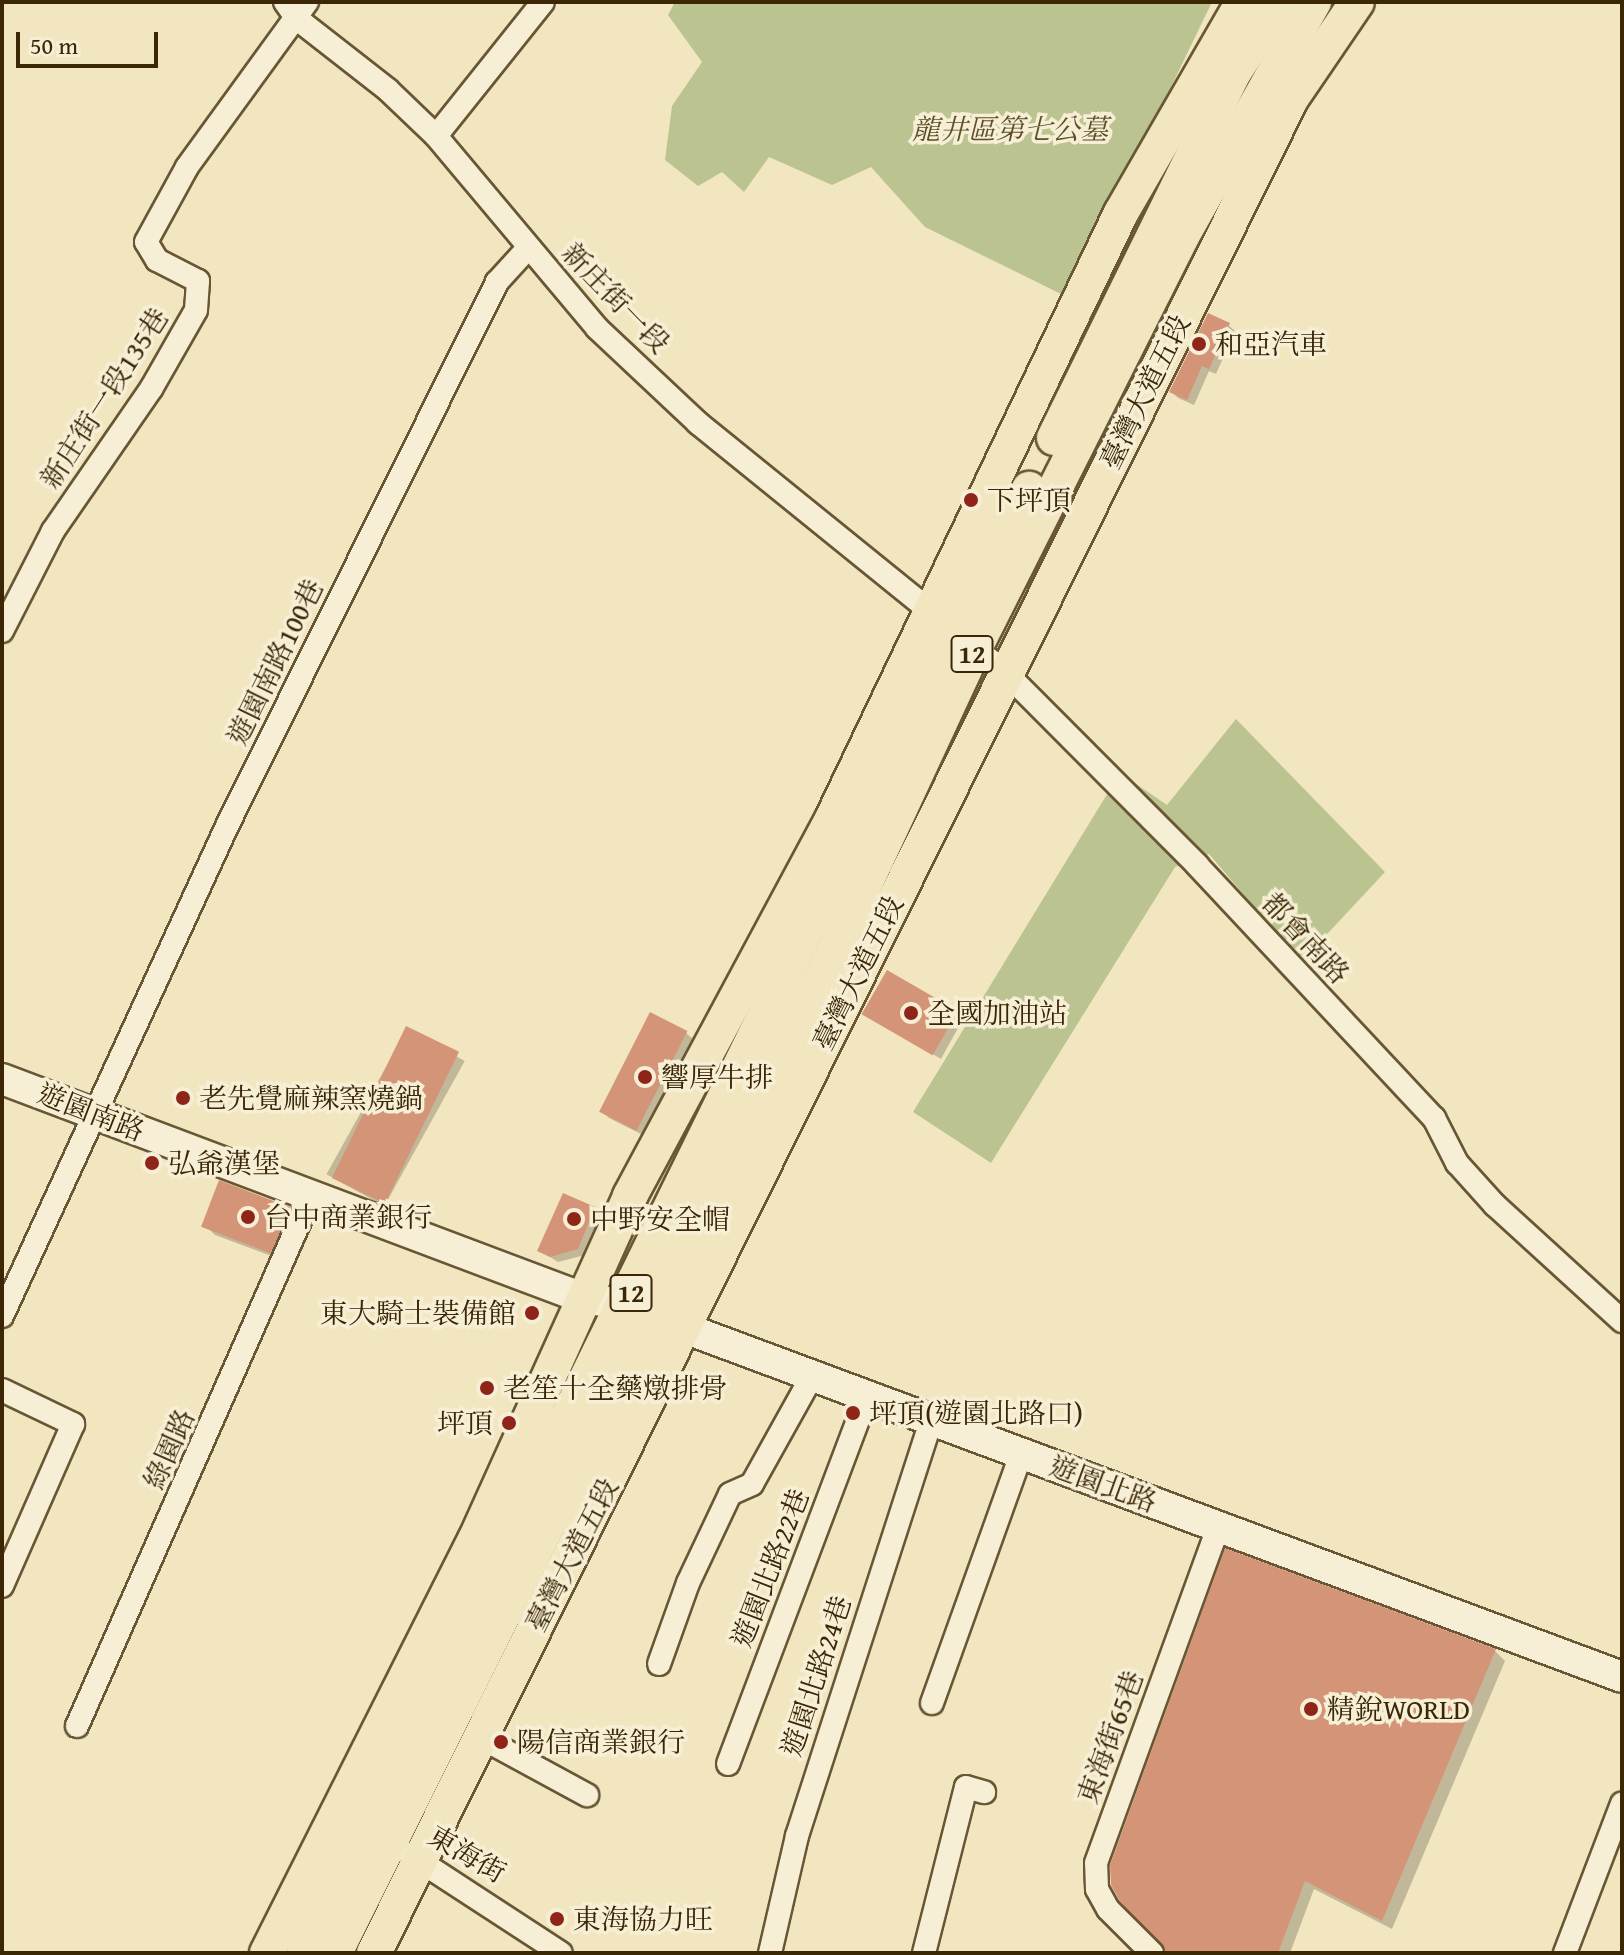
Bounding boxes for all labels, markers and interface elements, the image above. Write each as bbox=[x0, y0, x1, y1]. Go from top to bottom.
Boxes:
scale bar bbox=[20, 16, 162, 66]
text: 50 m bbox=[30, 28, 78, 63]
park label: 龍井區第七公墓 bbox=[912, 112, 1108, 146]
street label: 新庄街一段 bbox=[555, 236, 677, 360]
street label: 新庄街一段135巷 bbox=[33, 301, 175, 495]
street label: 臺灣大道五段 bbox=[1093, 309, 1197, 475]
place label: 和亞汽車 bbox=[1215, 327, 1327, 361]
marker: 和亞汽車 bbox=[1190, 335, 1208, 353]
place label: 下坪頂 bbox=[987, 483, 1071, 517]
marker: 下坪頂 bbox=[962, 491, 980, 509]
street label: 遊園南路100巷 bbox=[220, 574, 330, 750]
road number: 12 bbox=[950, 632, 994, 676]
street label: 都會南路 bbox=[1256, 886, 1356, 990]
street label: 臺灣大道五段 bbox=[806, 890, 910, 1056]
place label: 全國加油站 bbox=[927, 996, 1067, 1030]
marker: 全國加油站 bbox=[902, 1004, 920, 1022]
place label: 響厚牛排 bbox=[661, 1060, 773, 1094]
marker: 響厚牛排 bbox=[636, 1068, 654, 1086]
street label: 遊園南路 bbox=[33, 1076, 149, 1148]
place label: 老先覺麻辣窯燒鍋 bbox=[199, 1081, 423, 1115]
marker: 老先覺麻辣窯燒鍋 bbox=[174, 1089, 192, 1107]
place label: 弘爺漢堡 bbox=[168, 1146, 280, 1180]
marker: 弘爺漢堡 bbox=[143, 1154, 161, 1172]
place label: 台中商業銀行 bbox=[264, 1200, 432, 1234]
place label: 中野安全帽 bbox=[590, 1202, 730, 1236]
marker: 台中商業銀行 bbox=[239, 1208, 257, 1226]
marker: 中野安全帽 bbox=[565, 1210, 583, 1228]
road number: 12 bbox=[609, 1271, 653, 1315]
place label: 東大騎士裝備館 bbox=[320, 1296, 516, 1330]
marker: 東大騎士裝備館 bbox=[523, 1304, 541, 1322]
place label: 老笙十全藥燉排骨 bbox=[503, 1371, 727, 1405]
marker: 老笙十全藥燉排骨 bbox=[478, 1379, 496, 1397]
place label: 坪頂(遊園北路口) bbox=[869, 1396, 1083, 1430]
street label: 綠園路 bbox=[137, 1404, 201, 1494]
marker: 坪頂(遊園北路口) bbox=[844, 1404, 862, 1422]
place label: 坪頂 bbox=[437, 1406, 493, 1440]
marker: 坪頂 bbox=[500, 1414, 518, 1432]
street label: 遊園北路 bbox=[1045, 1449, 1161, 1519]
street label: 臺灣大道五段 bbox=[519, 1473, 625, 1637]
street label: 遊園北路22巷 bbox=[724, 1484, 816, 1652]
street label: 遊園北路24巷 bbox=[774, 1591, 858, 1761]
street label: 東海街65巷 bbox=[1070, 1666, 1150, 1808]
place label: 精銳WORLD bbox=[1327, 1692, 1470, 1726]
marker: 精銳WORLD bbox=[1302, 1700, 1320, 1718]
place label: 陽信商業銀行 bbox=[517, 1725, 685, 1759]
marker: 陽信商業銀行 bbox=[492, 1733, 510, 1751]
street label: 東海街 bbox=[422, 1818, 512, 1890]
place label: 東海協力旺 bbox=[573, 1902, 713, 1936]
marker: 東海協力旺 bbox=[548, 1910, 566, 1928]

